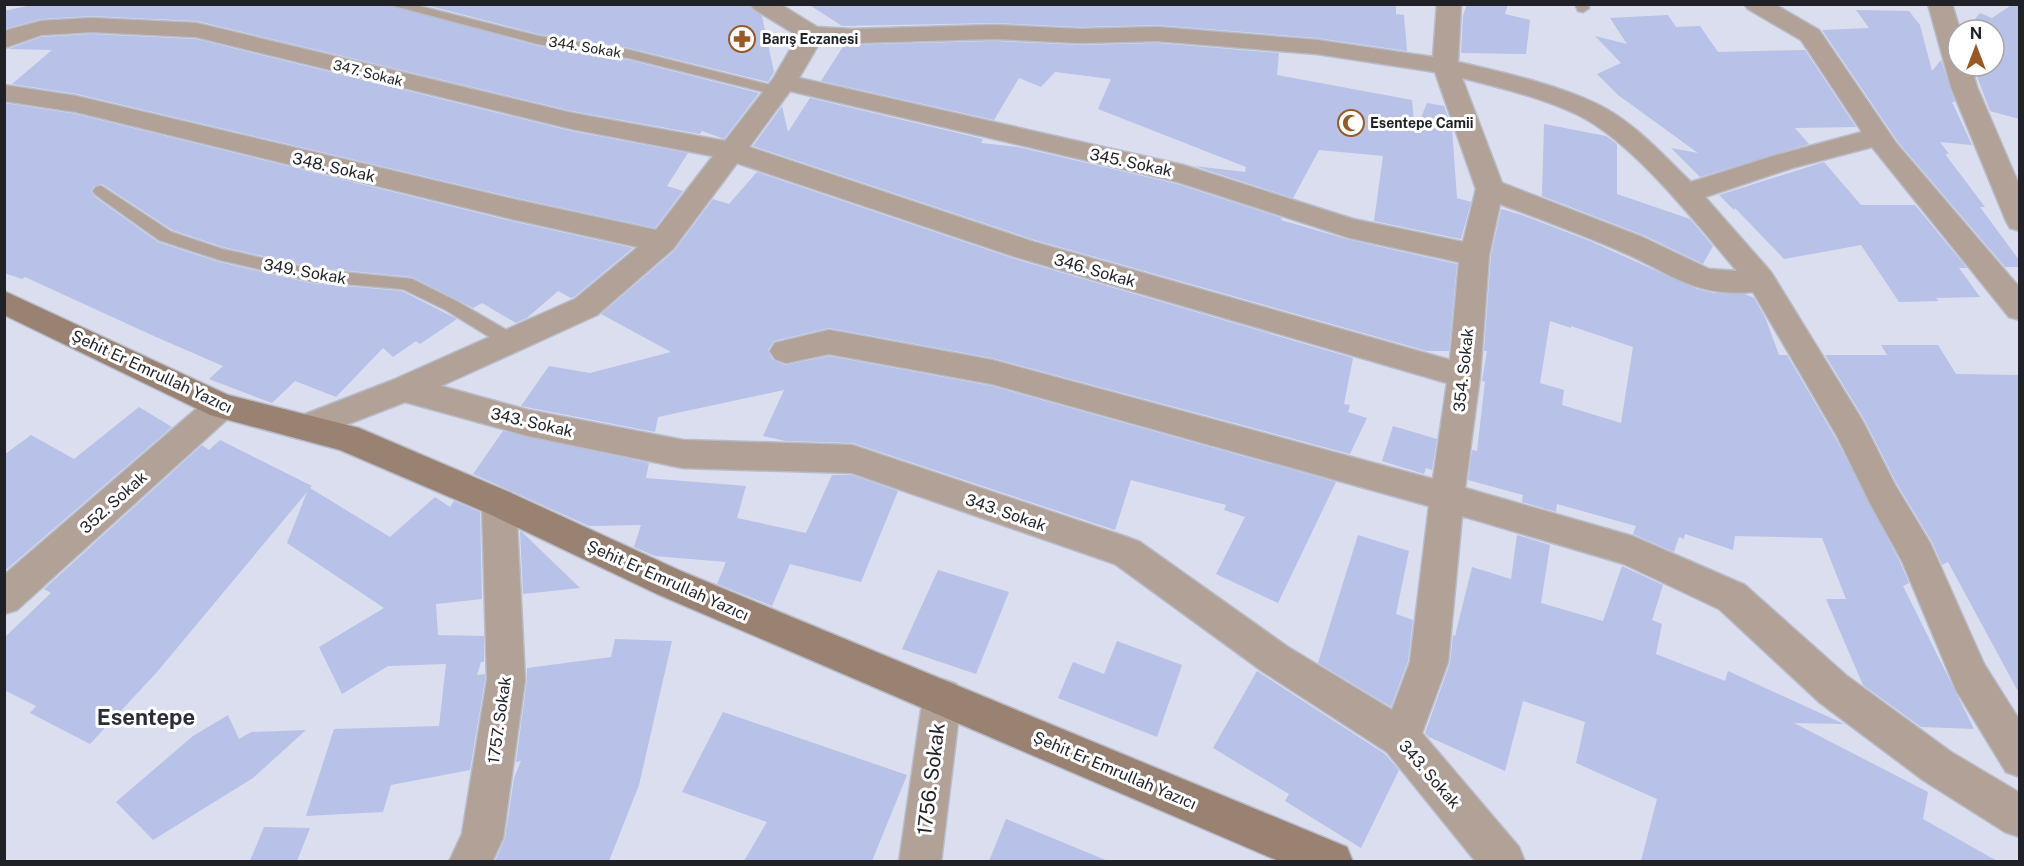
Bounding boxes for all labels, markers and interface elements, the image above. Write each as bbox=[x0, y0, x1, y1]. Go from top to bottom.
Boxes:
north arrow bbox=[1946, 18, 2006, 78]
pharmacy icon: Barış Eczanesi bbox=[727, 24, 757, 54]
text: N bbox=[1970, 24, 1982, 43]
place label: Barış Eczanesi bbox=[762, 31, 858, 47]
street label: 344. Sokak bbox=[547, 33, 623, 61]
street label: 347. Sokak bbox=[331, 57, 405, 89]
mosque icon: Esentepe Camii bbox=[1336, 108, 1366, 138]
place label: Esentepe Camii bbox=[1370, 115, 1474, 131]
street label: 345. Sokak bbox=[1088, 144, 1174, 181]
street label: 348. Sokak bbox=[291, 149, 377, 186]
street label: 346. Sokak bbox=[1052, 250, 1138, 291]
street label: 349. Sokak bbox=[262, 255, 348, 288]
street label: Şehit Er Emrullah Yazıcı bbox=[68, 326, 235, 417]
street label: 354. Sokak bbox=[1450, 327, 1477, 413]
street label: 343. Sokak bbox=[489, 404, 575, 441]
street label: 352. Sokak bbox=[76, 467, 151, 537]
street label: 343. Sokak bbox=[963, 490, 1049, 535]
street label: Şehit Er Emrullah Yazıcı bbox=[584, 536, 752, 625]
street label: 1757. Sokak bbox=[484, 675, 515, 765]
district label: Esentepe bbox=[97, 704, 195, 730]
street label: 1756. Sokak bbox=[912, 722, 950, 836]
street label: Şehit Er Emrullah Yazıcı bbox=[1031, 728, 1199, 813]
street label: 343. Sokak bbox=[1395, 736, 1464, 812]

